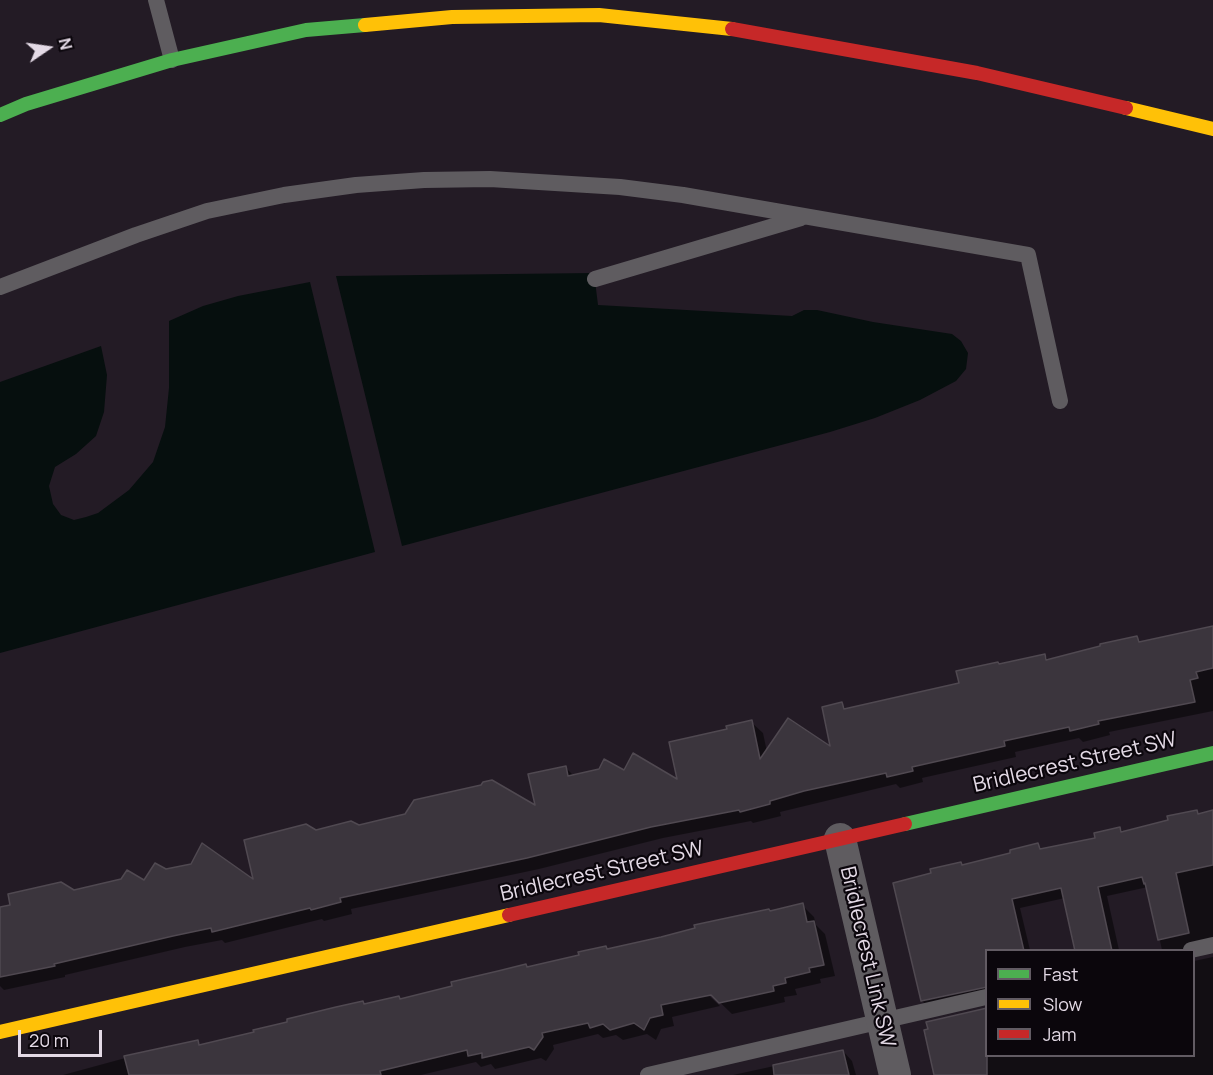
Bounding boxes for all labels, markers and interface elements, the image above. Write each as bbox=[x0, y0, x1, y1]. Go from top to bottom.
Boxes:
north arrow bbox=[18, 18, 78, 78]
text: N bbox=[54, 36, 78, 52]
street label: Bridlecrest Street SW bbox=[971, 727, 1179, 799]
street label: Bridlecrest Street SW bbox=[498, 836, 706, 908]
street label: Bridlecrest Link SW bbox=[834, 864, 900, 1050]
legend bbox=[985, 949, 1195, 1057]
text: Fast bbox=[1043, 962, 1078, 986]
text: Slow bbox=[1043, 992, 1082, 1016]
scale bar bbox=[21, 1018, 105, 1056]
text: Jam bbox=[1043, 1022, 1077, 1046]
text: 20 m bbox=[29, 1028, 69, 1052]

